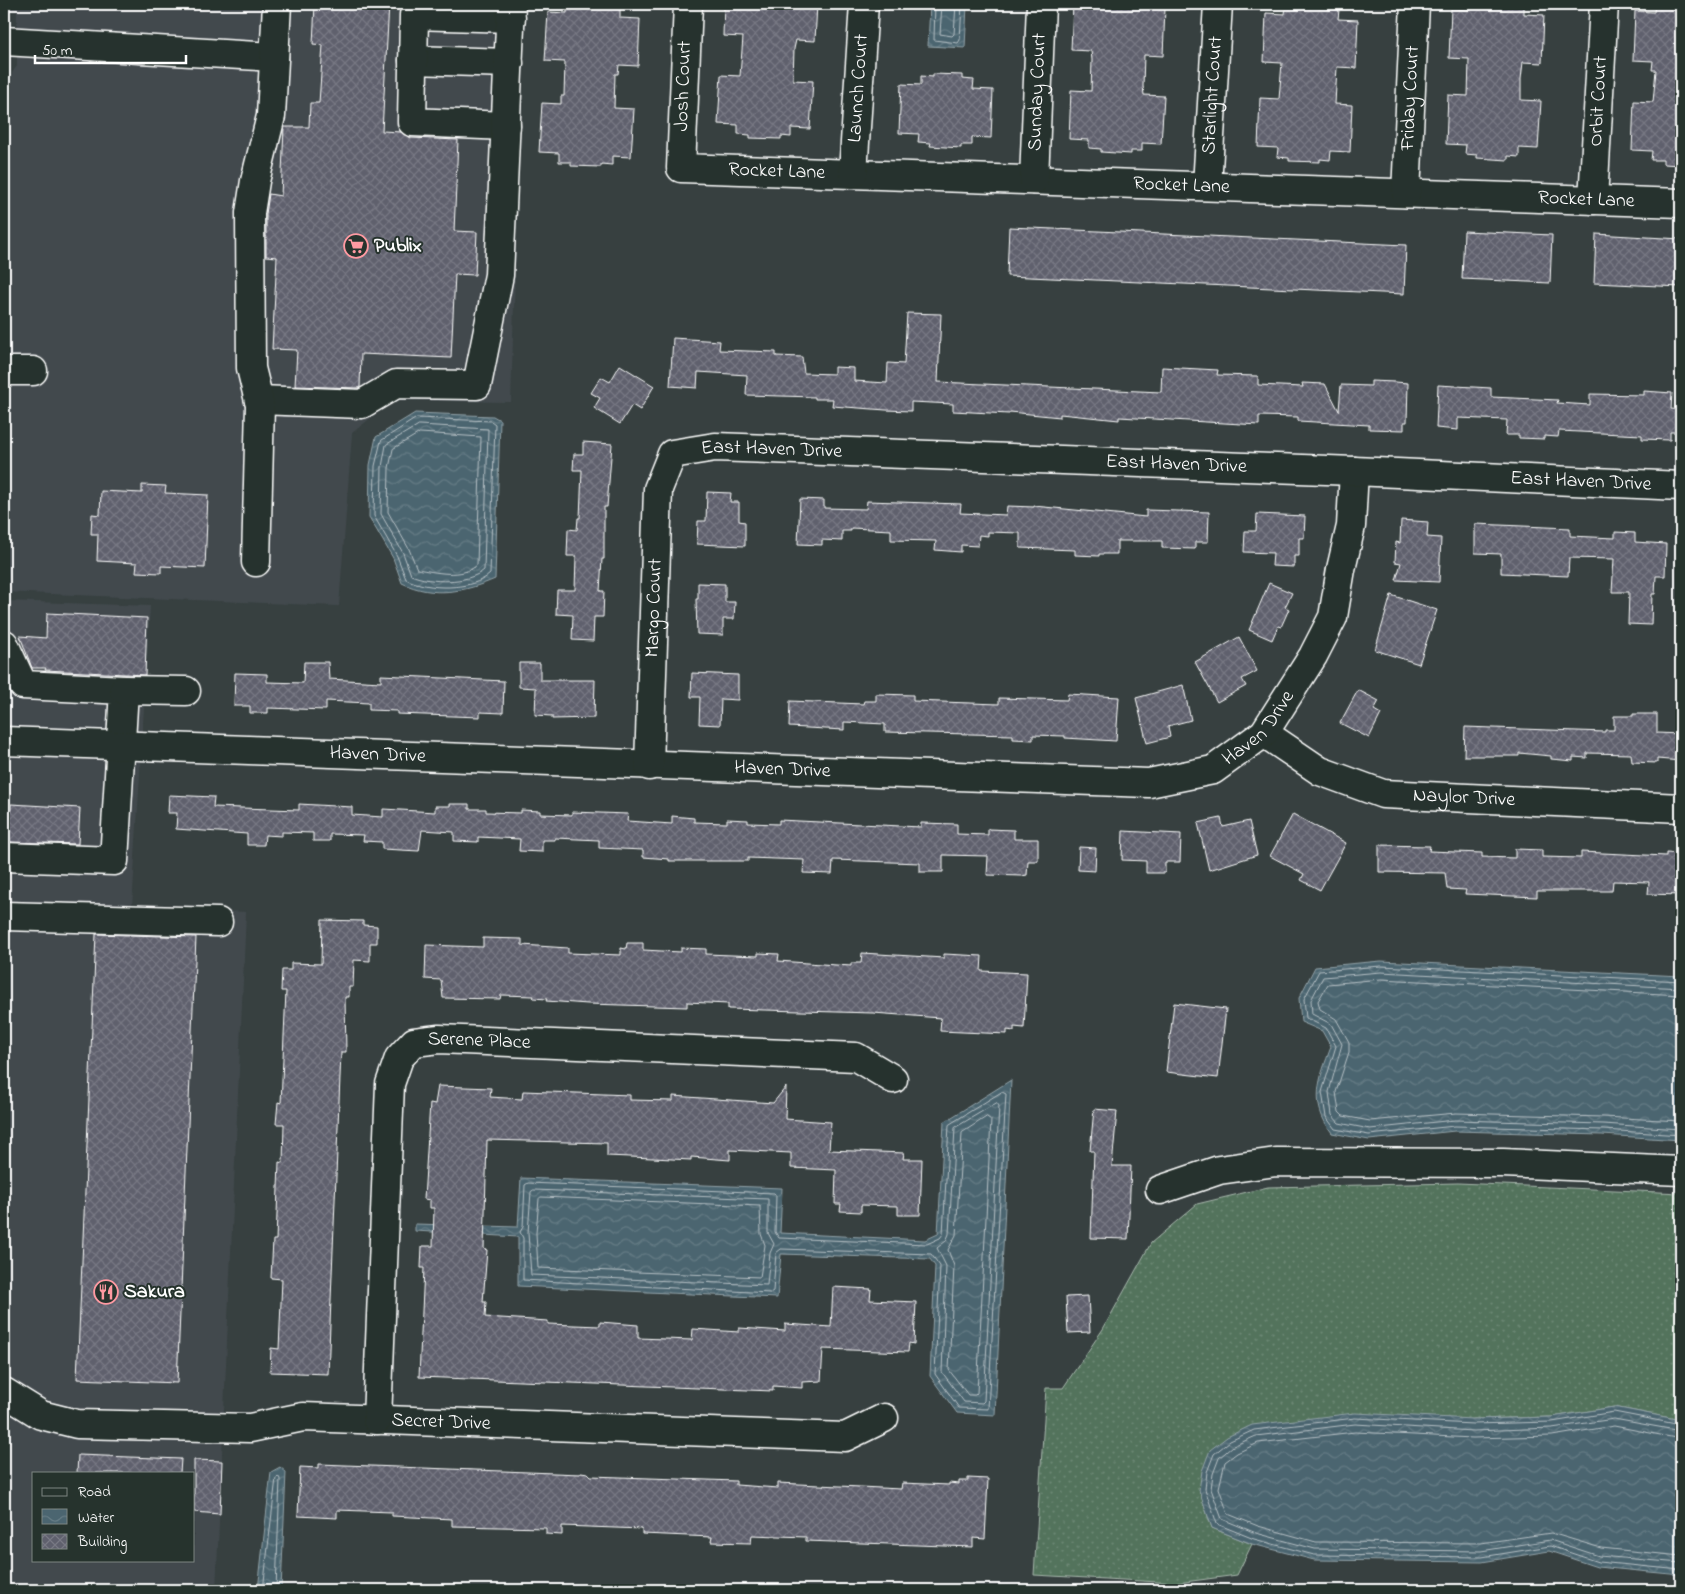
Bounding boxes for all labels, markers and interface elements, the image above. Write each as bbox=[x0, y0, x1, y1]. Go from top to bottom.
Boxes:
scale bar bbox=[35, 32, 186, 64]
street label: Sunday Court bbox=[1021, 32, 1054, 152]
street label: Launch Court bbox=[841, 33, 877, 143]
street label: Starlight Court bbox=[1194, 35, 1231, 155]
text: 50 m bbox=[42, 40, 73, 62]
street label: Josh Court bbox=[668, 40, 700, 132]
street label: Friday Court bbox=[1393, 45, 1428, 152]
street label: Orbit Court bbox=[1582, 55, 1616, 147]
street label: Rocket Lane bbox=[728, 155, 826, 188]
street label: Rocket Lane bbox=[1133, 169, 1230, 202]
street label: Rocket Lane bbox=[1537, 183, 1635, 216]
place label: Publix bbox=[374, 232, 422, 261]
supermarket icon: Publix bbox=[343, 233, 369, 259]
street label: East Haven Drive bbox=[699, 432, 843, 466]
street label: East Haven Drive bbox=[1105, 447, 1247, 481]
street label: East Haven Drive bbox=[1510, 464, 1652, 499]
street label: Margo Court bbox=[638, 558, 670, 658]
street label: Haven Drive bbox=[1216, 685, 1302, 773]
street label: Haven Drive bbox=[329, 738, 426, 771]
street label: Haven Drive bbox=[734, 753, 831, 786]
street label: Naylor Drive bbox=[1412, 781, 1516, 815]
street label: Serene Place bbox=[426, 1024, 531, 1057]
place label: Sakura bbox=[124, 1278, 185, 1307]
restaurant icon: Sakura bbox=[93, 1279, 119, 1305]
street label: Secret Drive bbox=[391, 1406, 491, 1438]
legend bbox=[32, 1472, 195, 1562]
text: Road bbox=[78, 1481, 111, 1503]
text: Water bbox=[78, 1507, 114, 1529]
text: Building bbox=[77, 1531, 127, 1554]

